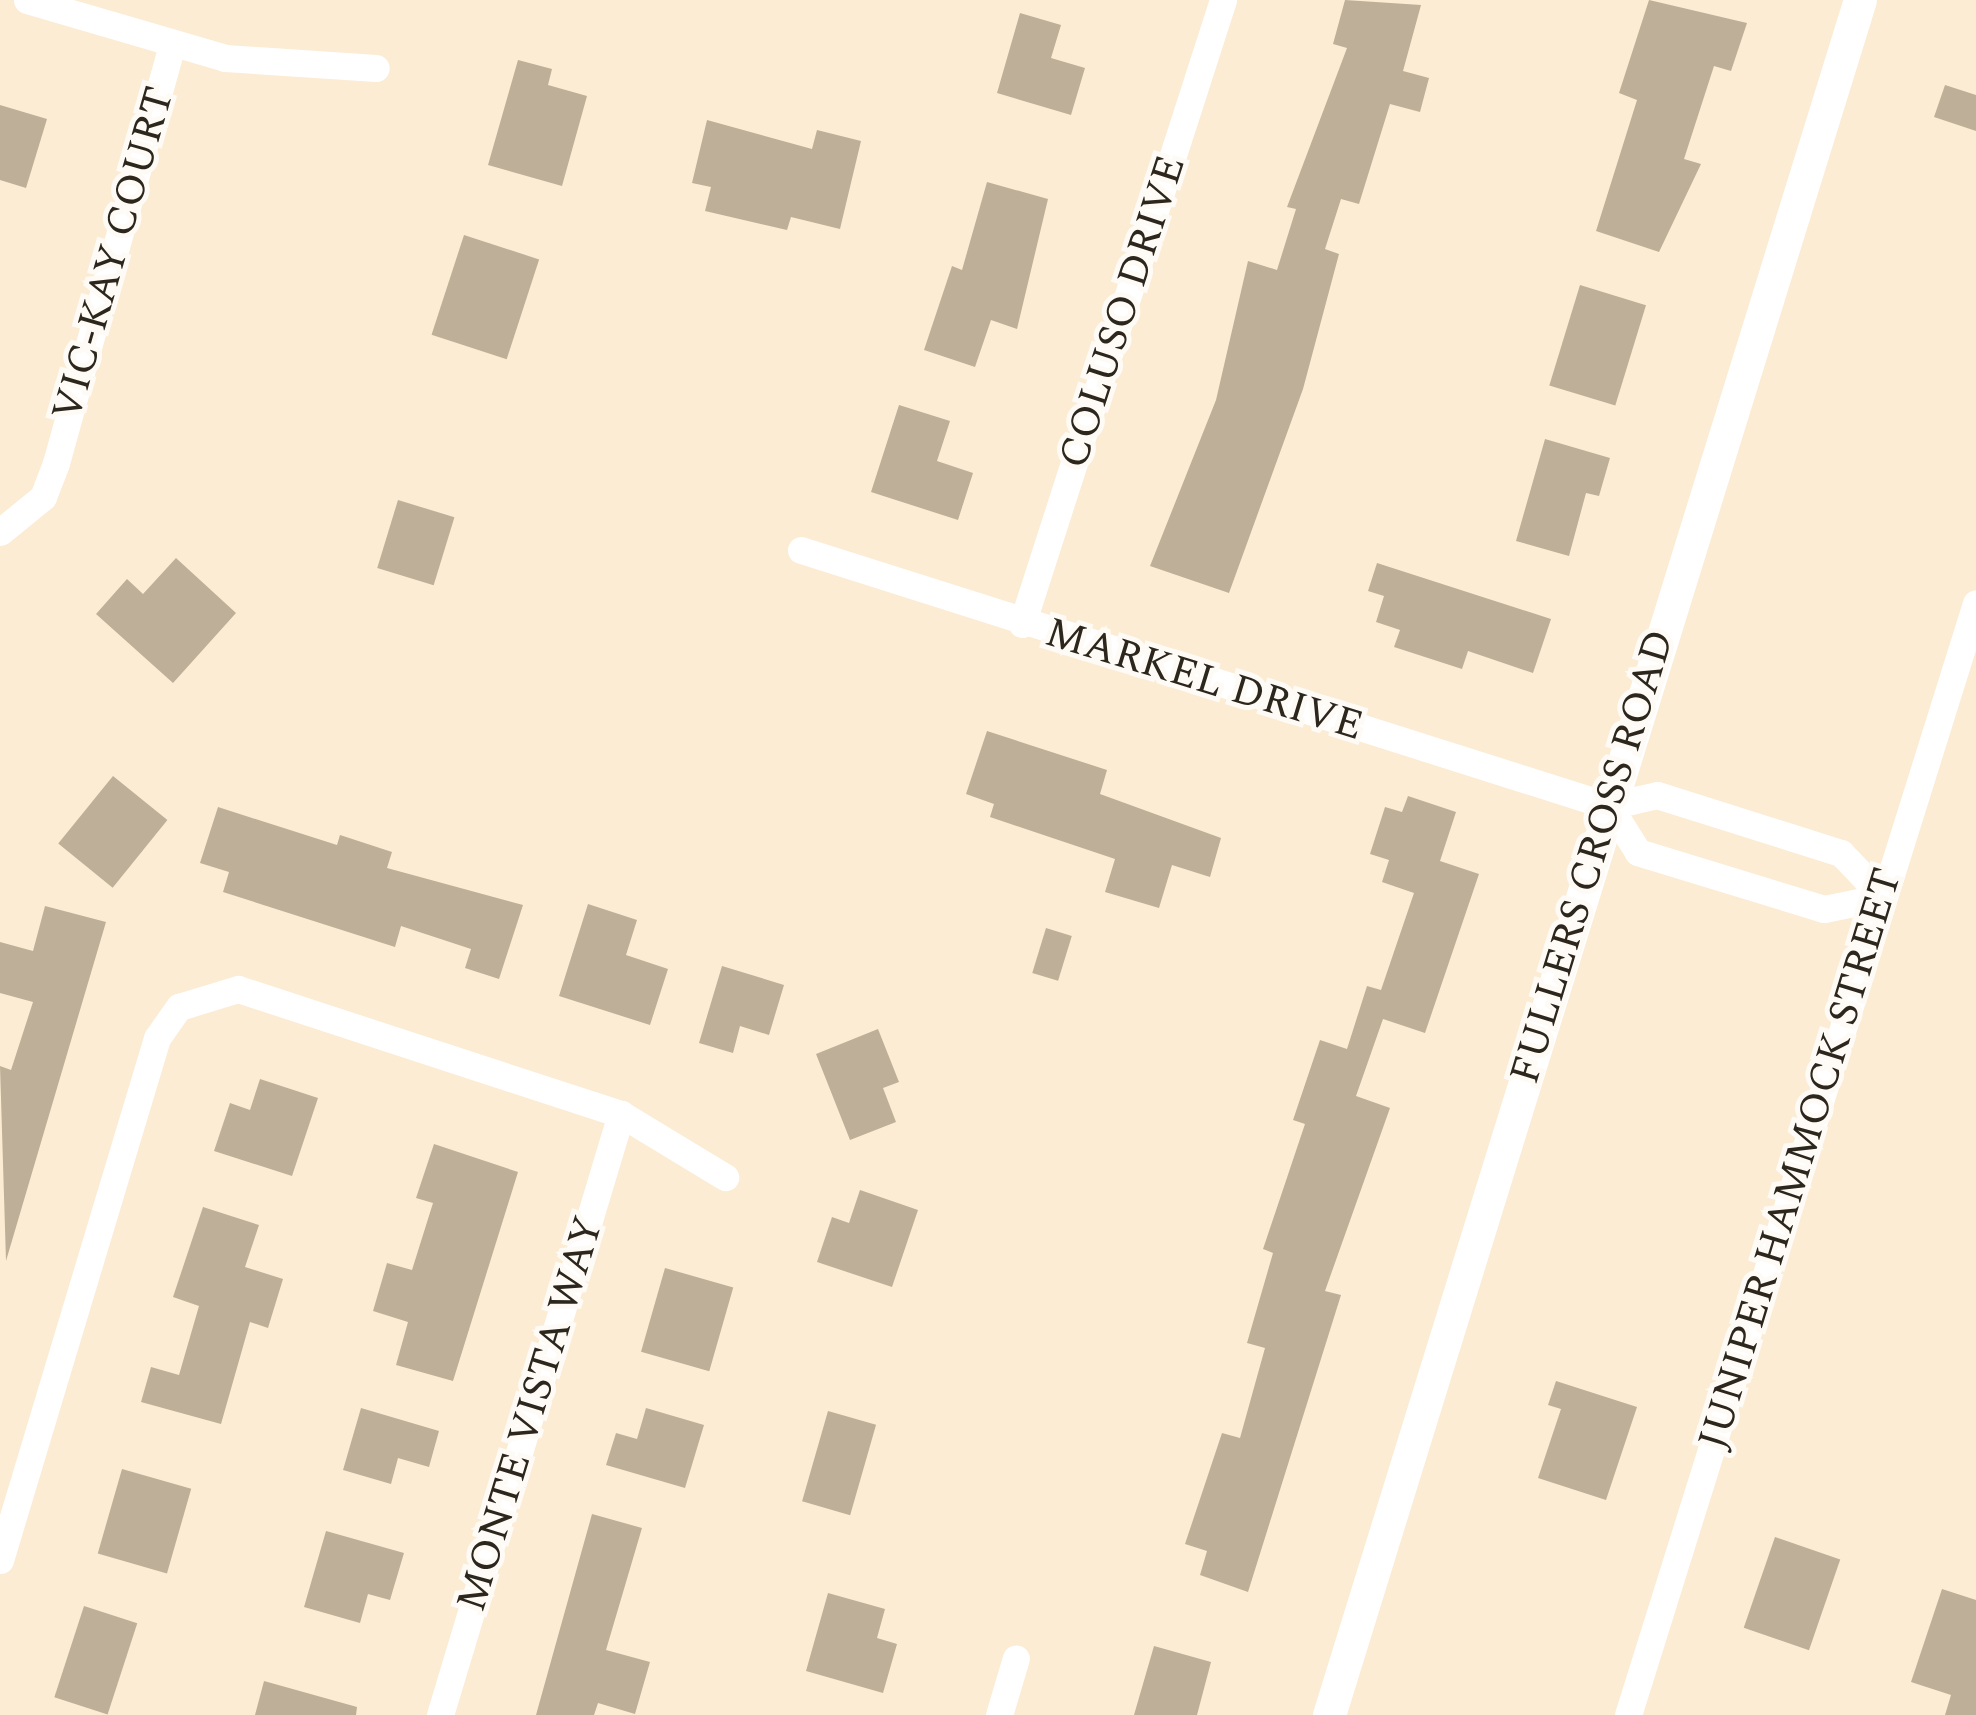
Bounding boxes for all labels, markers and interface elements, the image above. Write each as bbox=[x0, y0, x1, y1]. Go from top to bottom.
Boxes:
street label: VIC-KAY COURT bbox=[42, 81, 186, 427]
street label: COLUSO DRIVE bbox=[1049, 149, 1197, 475]
street label: MARKEL DRIVE bbox=[1039, 608, 1369, 752]
street label: FULLERS CROSS ROAD bbox=[1500, 624, 1686, 1090]
street label: JUNIPER HAMMOCK STREET bbox=[1688, 862, 1914, 1456]
street label: MONTE VISTA WAY bbox=[447, 1210, 615, 1618]

